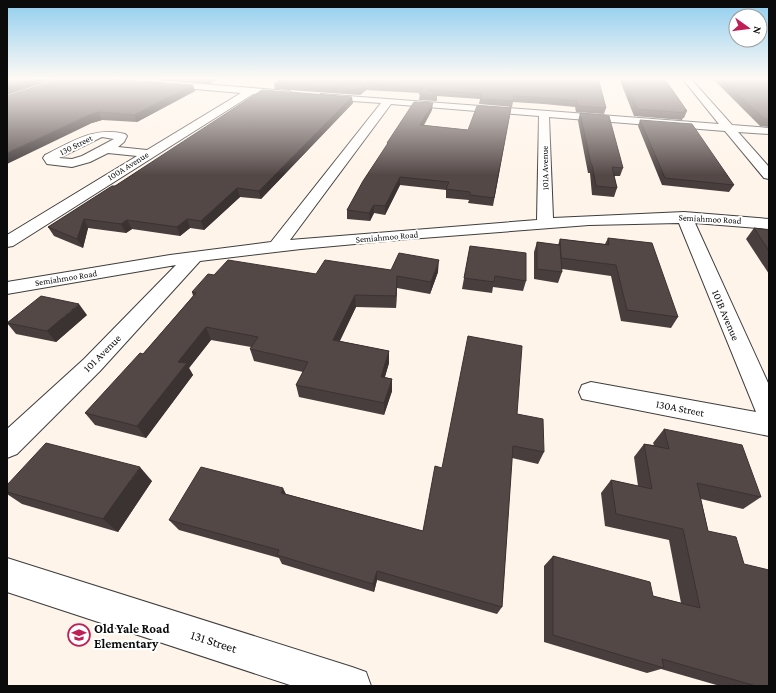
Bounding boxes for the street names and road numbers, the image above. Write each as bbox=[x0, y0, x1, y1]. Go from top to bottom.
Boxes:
street label: 130 Street bbox=[58, 132, 95, 157]
street label: 101A Avenue bbox=[540, 146, 550, 190]
street label: 100A Avenue bbox=[106, 149, 150, 183]
street label: Semiahmoo Road bbox=[678, 212, 742, 226]
street label: Semiahmoo Road bbox=[355, 229, 419, 245]
street label: Semiahmoo Road bbox=[34, 268, 98, 288]
street label: 101B Avenue bbox=[710, 288, 742, 342]
street label: 101 Avenue bbox=[81, 332, 123, 374]
street label: 130A Street bbox=[655, 397, 706, 419]
street label: 131 Street bbox=[189, 627, 240, 656]

